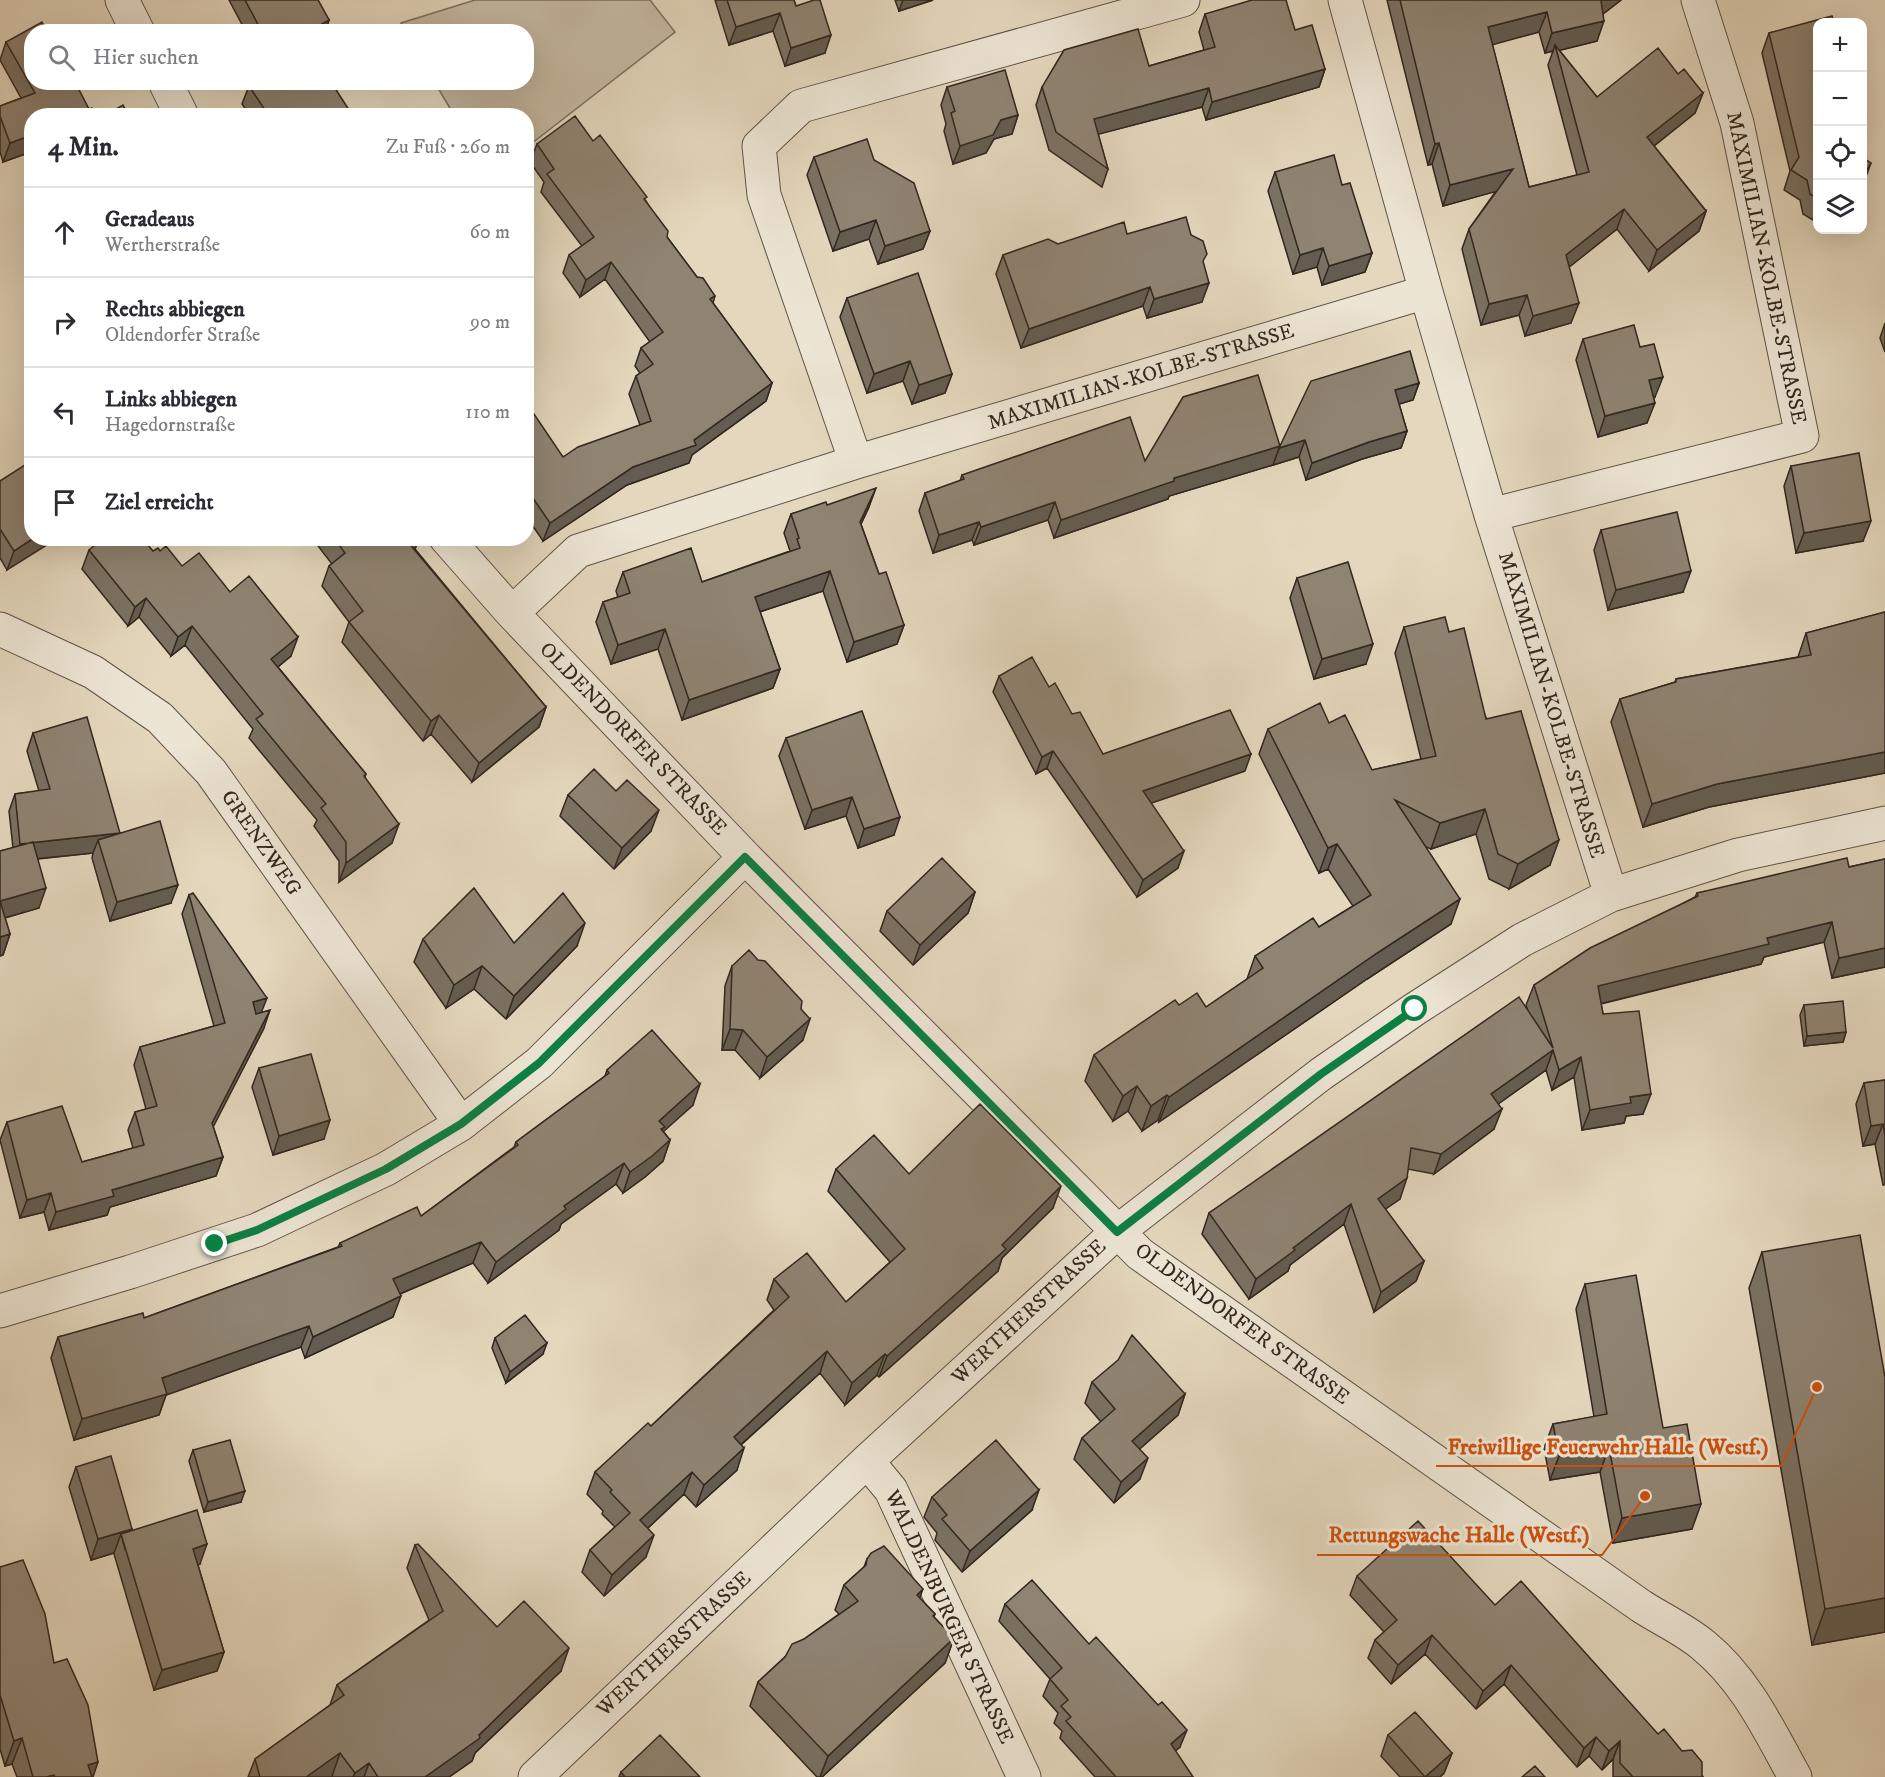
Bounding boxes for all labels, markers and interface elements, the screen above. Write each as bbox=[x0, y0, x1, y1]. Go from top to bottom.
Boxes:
map controls bbox=[1813, 18, 1867, 234]
button: + bbox=[1813, 18, 1867, 72]
search box bbox=[24, 24, 534, 90]
icon: search bbox=[45, 41, 78, 74]
text: Hier suchen bbox=[93, 44, 199, 71]
button: − bbox=[1813, 72, 1867, 126]
street label: MAXIMILIAN-KOLBE-STRASSE bbox=[1720, 109, 1812, 427]
button: locate bbox=[1813, 126, 1867, 180]
text: 4 Min. bbox=[48, 131, 119, 164]
text: Zu Fuß · 260 m bbox=[386, 135, 510, 160]
button: layers bbox=[1813, 180, 1867, 234]
text: Geradeaus bbox=[105, 206, 194, 233]
icon: ahead bbox=[48, 216, 81, 249]
text: 60 m bbox=[470, 220, 510, 245]
text: Wertherstraße bbox=[105, 233, 220, 258]
text: Rechts abbiegen bbox=[105, 296, 245, 323]
icon: right bbox=[48, 306, 81, 339]
text: 90 m bbox=[470, 310, 510, 335]
street label: MAXIMILIAN-KOLBE-STRASSE bbox=[985, 318, 1298, 436]
text: Oldendorfer Straße bbox=[105, 323, 260, 348]
text: Links abbiegen bbox=[105, 386, 237, 413]
icon: left bbox=[48, 396, 81, 429]
text: 110 m bbox=[465, 400, 510, 425]
text: Hagedornstraße bbox=[105, 413, 235, 438]
icon: arrive bbox=[48, 486, 81, 519]
text: Ziel erreicht bbox=[105, 489, 213, 516]
street label: MAXIMILIAN-KOLBE-STRASSE bbox=[1492, 549, 1610, 862]
street label: OLDENDORFER STRASSE bbox=[534, 637, 732, 841]
street label: GRENZWEG bbox=[215, 785, 307, 901]
route start bbox=[1401, 995, 1427, 1021]
route end bbox=[201, 1230, 227, 1256]
street label: WERTHERSTRASSE bbox=[946, 1234, 1112, 1391]
street label: OLDENDORFER STRASSE bbox=[1130, 1237, 1354, 1411]
callout: Freiwillige Feuerwehr Halle (Westf.) bbox=[1436, 1426, 1781, 1466]
text: Freiwillige Feuerwehr Halle (Westf.) bbox=[1447, 1434, 1769, 1461]
street label: WALDENBURGER STRASSE bbox=[878, 1485, 1019, 1748]
callout: Rettungswache Halle (Westf.) bbox=[1317, 1515, 1602, 1555]
text: Rettungswache Halle (Westf.) bbox=[1329, 1522, 1589, 1549]
street label: WERTHERSTRASSE bbox=[591, 1566, 757, 1723]

